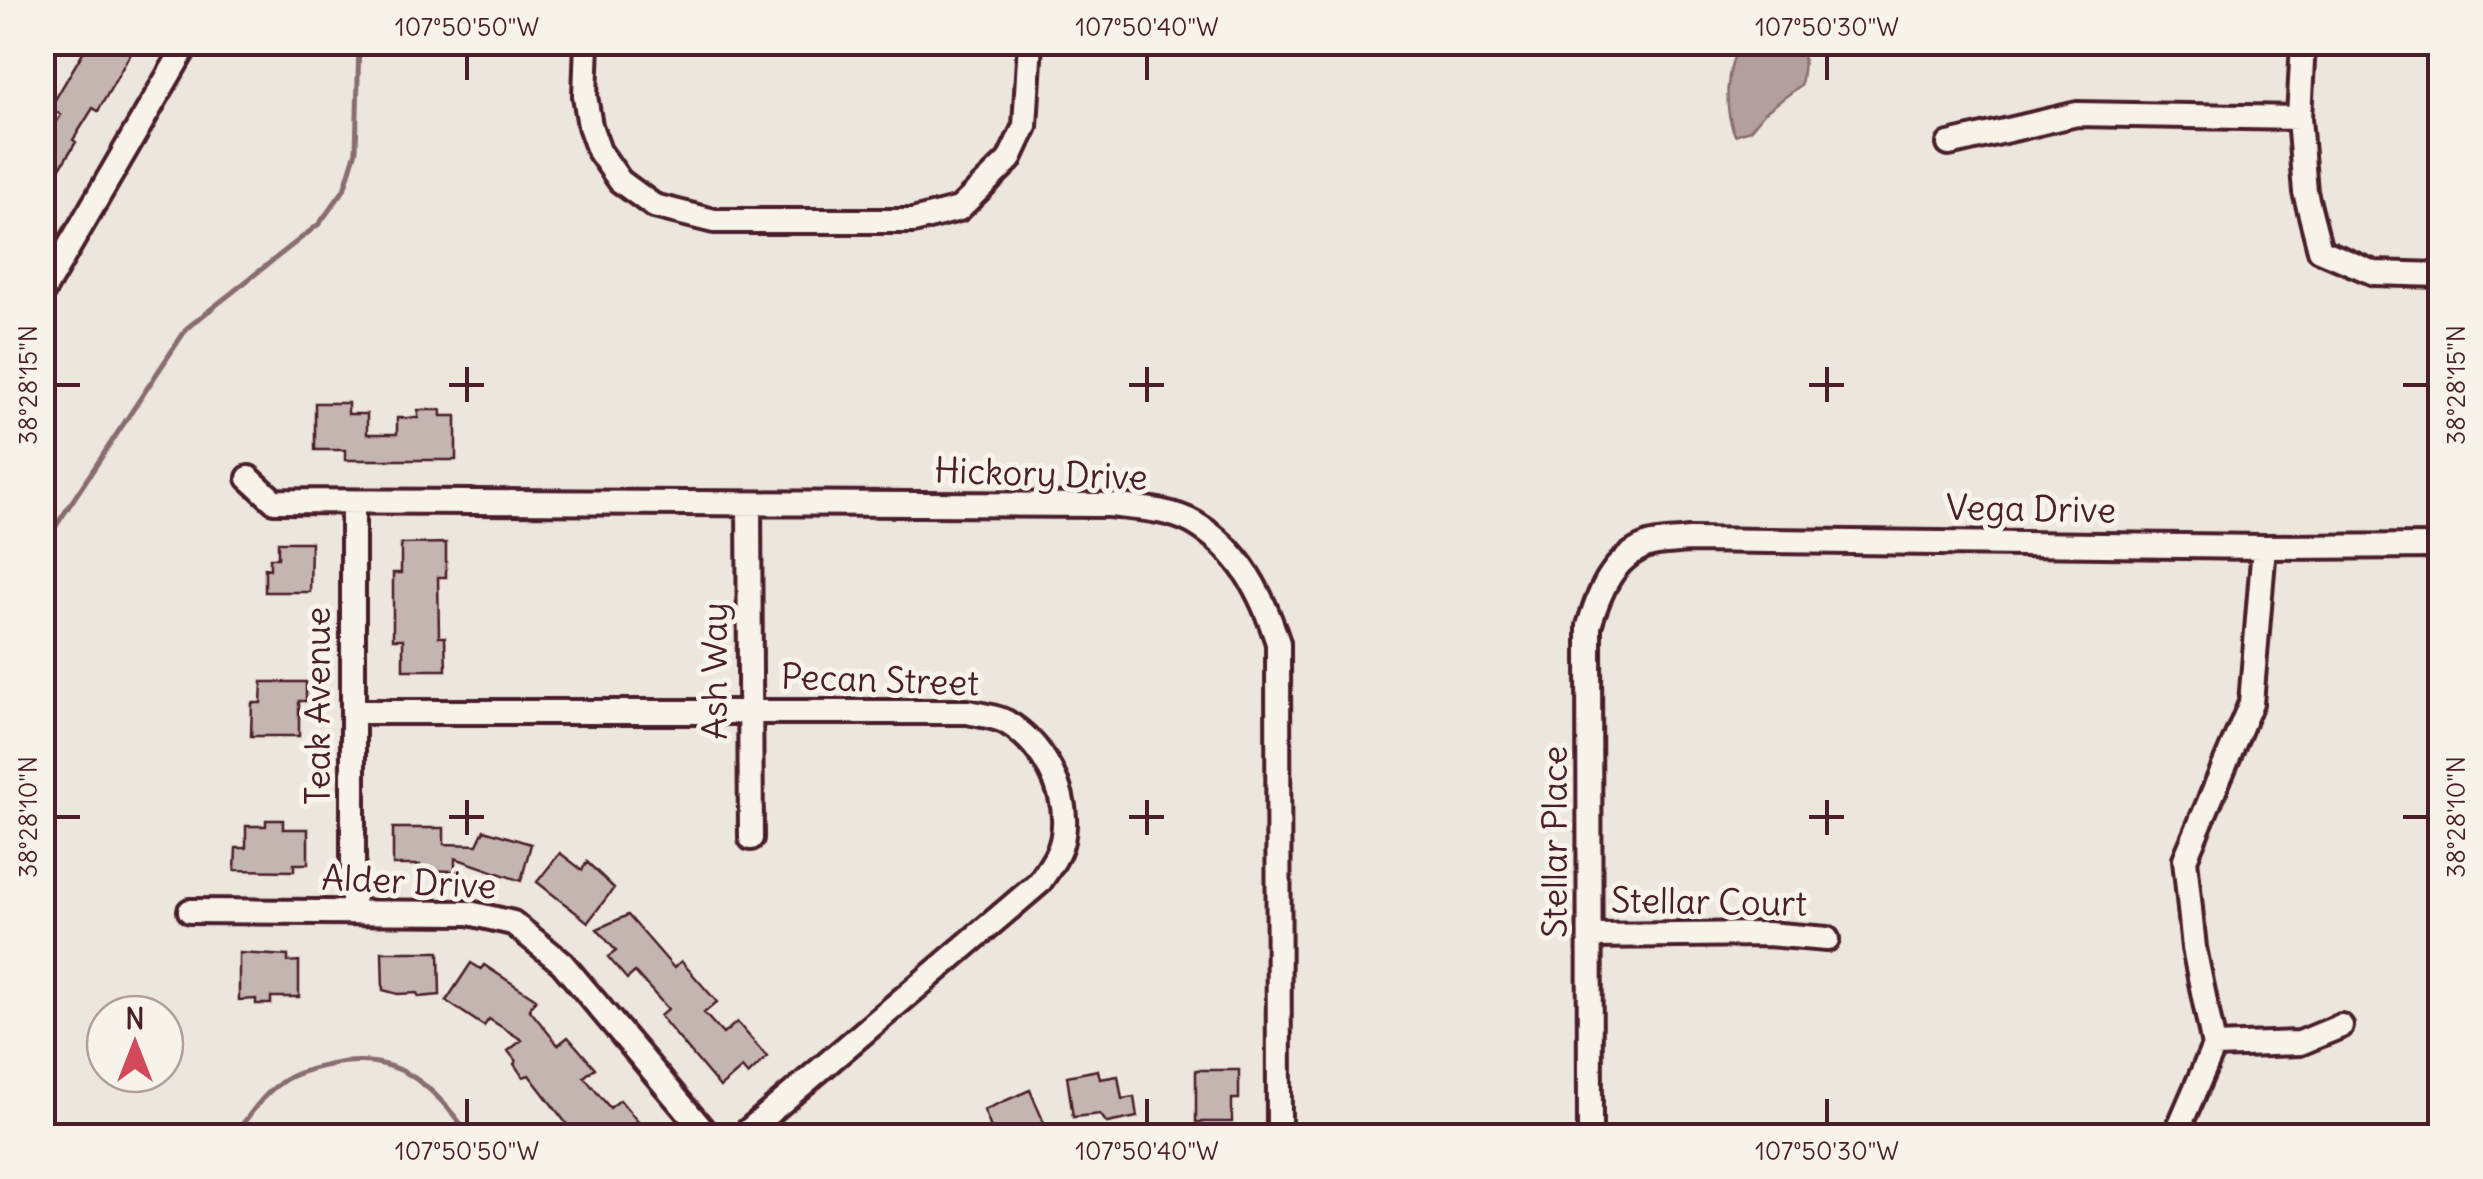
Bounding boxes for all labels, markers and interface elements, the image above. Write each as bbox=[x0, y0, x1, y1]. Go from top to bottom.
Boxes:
text: 107°50'50"W bbox=[395, 11, 539, 43]
text: 107°50'40"W bbox=[1075, 11, 1219, 43]
text: 107°50'30"W bbox=[1755, 11, 1899, 43]
text: 38°28'15"N bbox=[12, 325, 44, 445]
text: 38°28'15"N bbox=[2440, 325, 2472, 445]
street label: Hickory Drive bbox=[934, 447, 1148, 499]
street label: Vega Drive bbox=[1946, 485, 2116, 531]
street label: Ash Way bbox=[692, 602, 736, 740]
street label: Teak Avenue bbox=[295, 607, 339, 805]
street label: Pecan Street bbox=[780, 654, 980, 704]
street label: Stellar Place bbox=[1532, 746, 1576, 938]
text: 38°28'10"N bbox=[12, 756, 44, 878]
text: 38°28'10"N bbox=[2440, 756, 2472, 878]
street label: Alder Drive bbox=[321, 854, 498, 908]
street label: Stellar Court bbox=[1611, 877, 1808, 925]
north arrow bbox=[85, 994, 185, 1094]
text: N bbox=[125, 1001, 145, 1037]
text: 107°50'50"W bbox=[395, 1135, 539, 1167]
text: 107°50'40"W bbox=[1075, 1135, 1219, 1167]
text: 107°50'30"W bbox=[1755, 1135, 1899, 1167]

